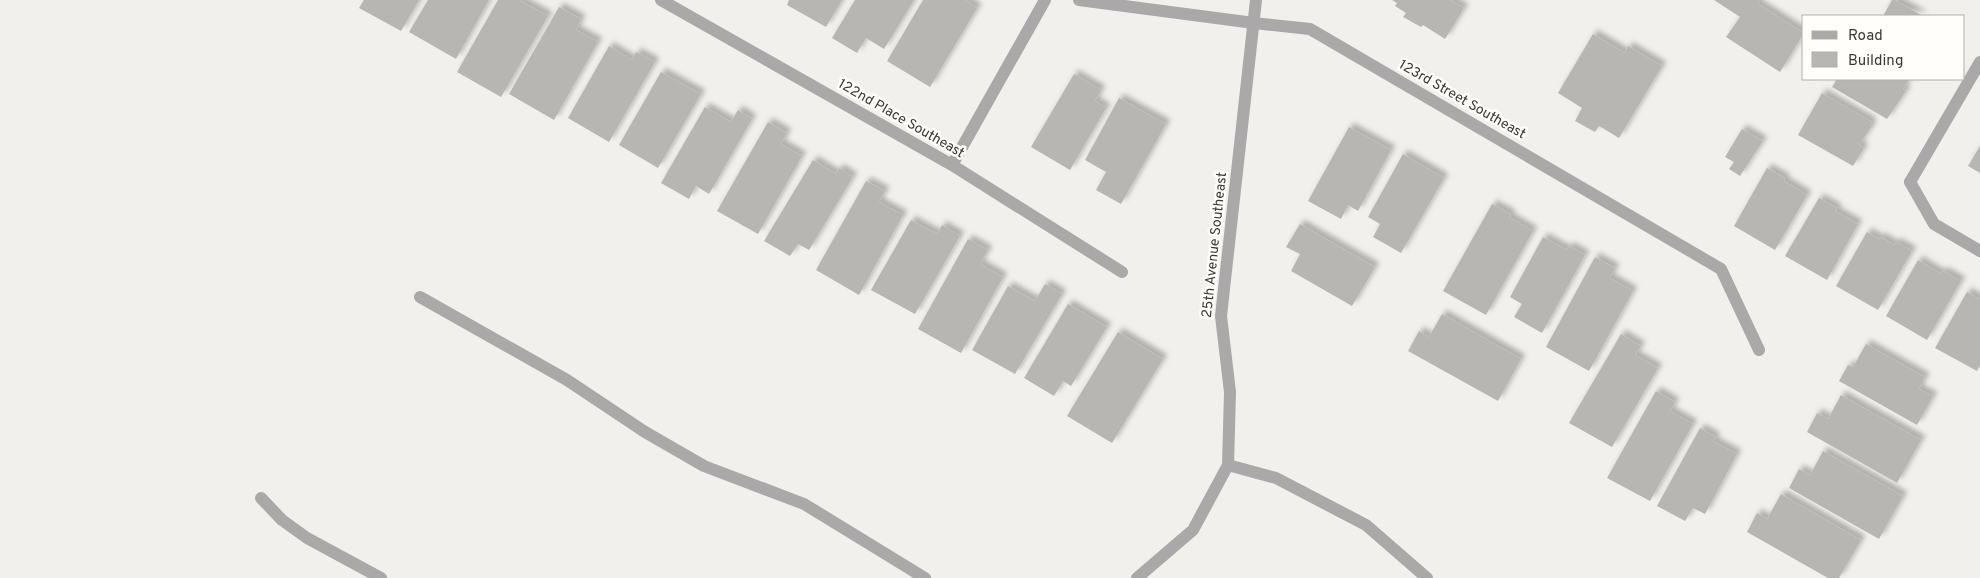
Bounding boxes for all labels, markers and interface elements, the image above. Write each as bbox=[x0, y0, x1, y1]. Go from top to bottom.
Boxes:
legend bbox=[1802, 15, 1965, 80]
text: Road bbox=[1848, 27, 1883, 46]
text: Building bbox=[1848, 52, 1903, 71]
street label: 123rd Street Southeast bbox=[1395, 57, 1529, 143]
street label: 122nd Place Southeast bbox=[835, 76, 967, 162]
street label: 25th Avenue Southeast bbox=[1199, 171, 1231, 319]

